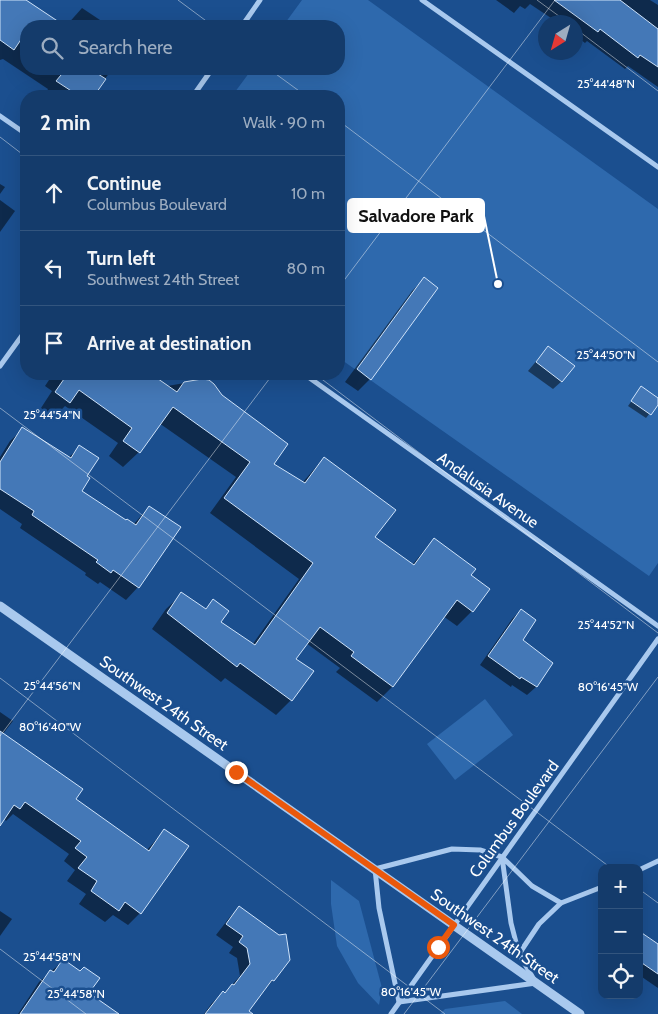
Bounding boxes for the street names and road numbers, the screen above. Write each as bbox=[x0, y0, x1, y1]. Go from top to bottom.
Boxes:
street label: Andalusia Avenue bbox=[434, 448, 542, 532]
street label: Southwest 24th Street bbox=[96, 652, 232, 755]
street label: Columbus Boulevard bbox=[465, 757, 563, 881]
street label: Southwest 24th Street bbox=[427, 885, 563, 988]

